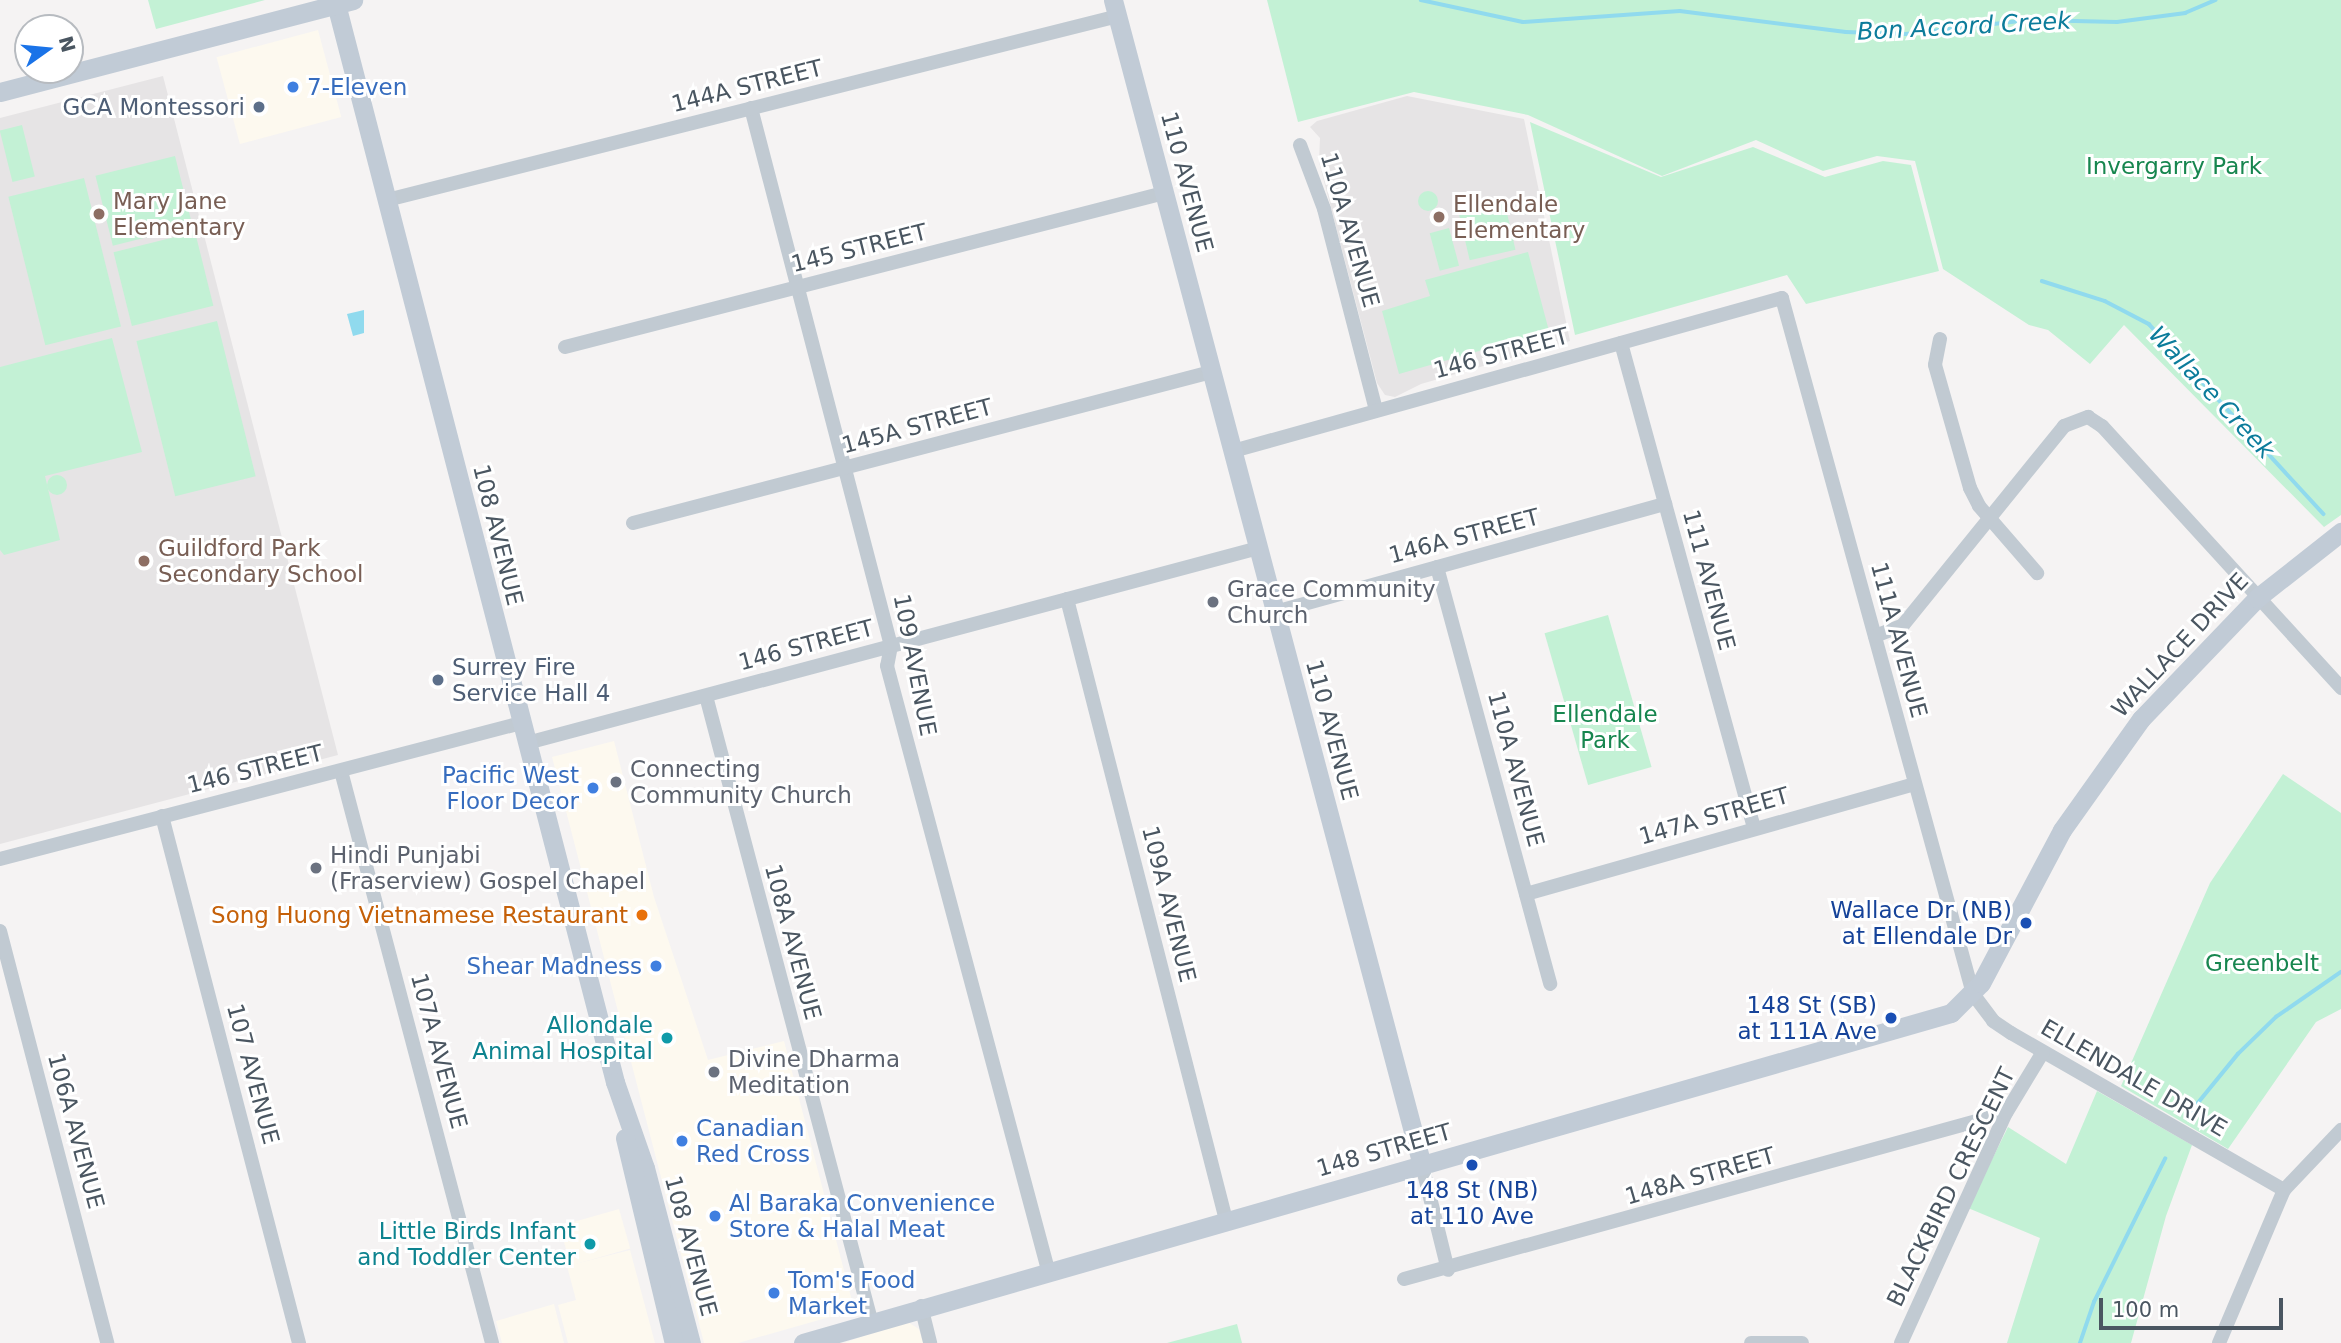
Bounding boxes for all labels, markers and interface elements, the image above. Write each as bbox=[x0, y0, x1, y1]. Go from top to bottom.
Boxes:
water label: Bon Accord Creek bbox=[1856, 7, 2072, 47]
north arrow bbox=[14, 14, 84, 84]
text: N bbox=[55, 34, 80, 55]
street label: 144A STREET bbox=[669, 54, 825, 118]
place label: 7-Eleven bbox=[307, 73, 407, 101]
marker: 7-Eleven bbox=[285, 79, 301, 95]
place label: GCA Montessori bbox=[63, 93, 245, 121]
marker: GCA Montessori bbox=[251, 99, 267, 115]
street label: 110 AVENUE bbox=[1155, 109, 1219, 255]
street label: 110A AVENUE bbox=[1315, 149, 1385, 311]
park label: Invergarry Park bbox=[2086, 152, 2262, 180]
place label: Mary Jane Elementary bbox=[113, 187, 245, 241]
place label: Ellendale Elementary bbox=[1453, 190, 1585, 244]
marker: Mary Jane Elementary bbox=[91, 206, 107, 222]
marker: Ellendale Elementary bbox=[1431, 209, 1447, 225]
street label: 145 STREET bbox=[788, 218, 930, 278]
water label: Wallace Creek bbox=[2142, 321, 2280, 465]
street label: 146 STREET bbox=[1430, 322, 1572, 384]
street label: 145A STREET bbox=[839, 393, 995, 459]
street label: 108 AVENUE bbox=[467, 462, 529, 608]
street label: 146A STREET bbox=[1386, 503, 1542, 569]
street label: 111 AVENUE bbox=[1677, 507, 1741, 653]
place label: Guildford Park Secondary School bbox=[158, 534, 363, 588]
marker: Guildford Park Secondary School bbox=[136, 553, 152, 569]
street label: 111A AVENUE bbox=[1865, 559, 1933, 721]
street label: WALLACE DRIVE bbox=[2106, 567, 2254, 723]
place label: Grace Community Church bbox=[1227, 575, 1436, 629]
street label: 109 AVENUE bbox=[888, 592, 942, 738]
marker: Grace Community Church bbox=[1205, 594, 1221, 610]
street label: 146 STREET bbox=[735, 614, 877, 676]
place label: Surrey Fire Service Hall 4 bbox=[452, 653, 610, 707]
street label: 110 AVENUE bbox=[1300, 657, 1364, 803]
marker: Surrey Fire Service Hall 4 bbox=[430, 672, 446, 688]
street label: 110A AVENUE bbox=[1482, 688, 1550, 850]
park label: Ellendale Park bbox=[1552, 700, 1658, 754]
street label: 146 STREET bbox=[184, 739, 326, 799]
place label: Connecting Community Church bbox=[630, 755, 852, 809]
place label: Pacific West Floor Decor bbox=[442, 761, 579, 815]
marker: Connecting Community Church bbox=[608, 774, 624, 790]
marker: Pacific West Floor Decor bbox=[585, 780, 601, 796]
street label: 147A STREET bbox=[1636, 781, 1792, 851]
street label: 109A AVENUE bbox=[1136, 823, 1202, 985]
place label: Hindi Punjabi (Fraserview) Gospel Chapel bbox=[330, 841, 645, 895]
marker: Hindi Punjabi (Fraserview) Gospel Chapel bbox=[308, 860, 324, 876]
street label: 108A AVENUE bbox=[759, 861, 827, 1023]
place label: Wallace Dr (NB) at Ellendale Dr bbox=[1830, 896, 2012, 950]
place label: Song Huong Vietnamese Restaurant bbox=[211, 901, 628, 929]
marker: Song Huong Vietnamese Restaurant bbox=[634, 907, 650, 923]
marker: Wallace Dr (NB) at Ellendale Dr bbox=[2018, 915, 2034, 931]
park label: Greenbelt bbox=[2205, 949, 2319, 977]
place label: Shear Madness bbox=[467, 952, 642, 980]
marker: Shear Madness bbox=[648, 958, 664, 974]
street label: 107A AVENUE bbox=[405, 970, 473, 1132]
place label: 148 St (SB) at 111A Ave bbox=[1737, 991, 1877, 1045]
street label: 107 AVENUE bbox=[221, 1001, 285, 1147]
marker: 148 St (SB) at 111A Ave bbox=[1883, 1010, 1899, 1026]
place label: Allondale Animal Hospital bbox=[472, 1011, 653, 1065]
street label: ELLENDALE DRIVE bbox=[2036, 1013, 2232, 1143]
marker: Allondale Animal Hospital bbox=[659, 1030, 675, 1046]
place label: Divine Dharma Meditation bbox=[728, 1045, 900, 1099]
street label: 106A AVENUE bbox=[42, 1050, 110, 1212]
street label: BLACKBIRD CRESCENT bbox=[1881, 1063, 2021, 1311]
marker: Divine Dharma Meditation bbox=[706, 1064, 722, 1080]
place label: Canadian Red Cross bbox=[696, 1114, 810, 1168]
street label: 148 STREET bbox=[1313, 1118, 1455, 1182]
marker: Canadian Red Cross bbox=[674, 1133, 690, 1149]
street label: 148A STREET bbox=[1622, 1141, 1778, 1211]
marker: 148 St (NB) at 110 Ave bbox=[1464, 1157, 1480, 1173]
street label: 108 AVENUE bbox=[659, 1173, 723, 1319]
place label: 148 St (NB) at 110 Ave bbox=[1405, 1176, 1539, 1230]
place label: Al Baraka Convenience Store & Halal Meat bbox=[729, 1189, 995, 1243]
marker: Al Baraka Convenience Store & Halal Meat bbox=[707, 1208, 723, 1224]
place label: Little Birds Infant and Toddler Center bbox=[357, 1217, 576, 1271]
marker: Little Birds Infant and Toddler Center bbox=[582, 1236, 598, 1252]
place label: Tom's Food Market bbox=[788, 1266, 915, 1320]
scale bar bbox=[2103, 1284, 2287, 1328]
marker: Tom's Food Market bbox=[766, 1285, 782, 1301]
text: 100 m bbox=[2112, 1298, 2179, 1322]

